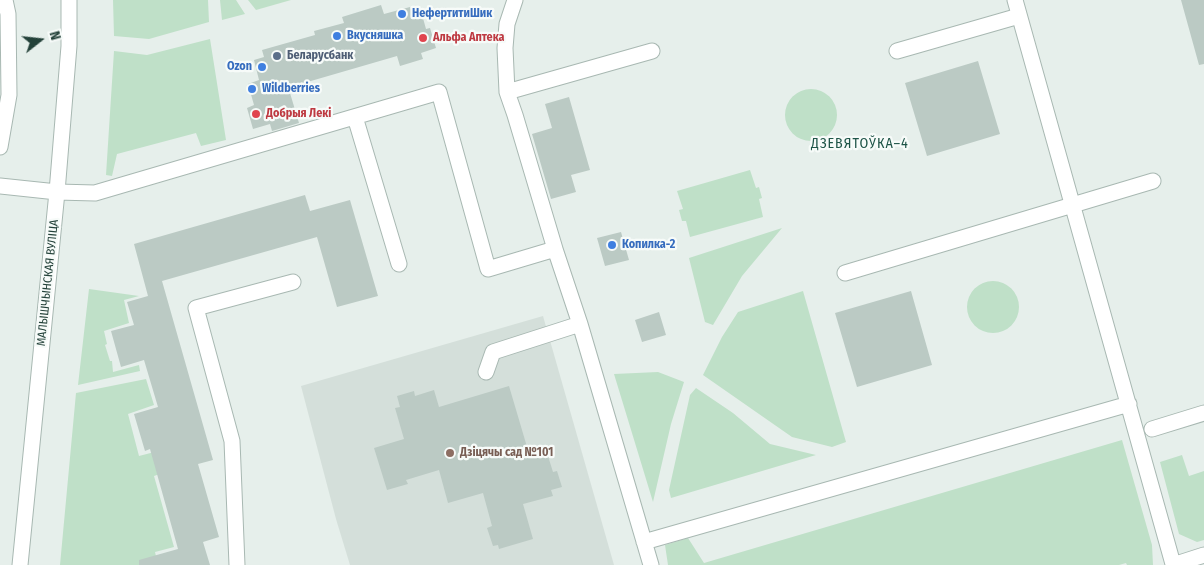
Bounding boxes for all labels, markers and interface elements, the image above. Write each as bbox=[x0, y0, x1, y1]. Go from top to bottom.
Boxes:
place label: НефертитиШик bbox=[412, 7, 492, 21]
marker: НефертитиШик bbox=[396, 8, 408, 20]
north arrow bbox=[15, 15, 65, 65]
text: N bbox=[46, 29, 64, 42]
place label: Вкусняшка bbox=[347, 29, 403, 43]
marker: Вкусняшка bbox=[331, 30, 343, 42]
place label: Альфа Аптека bbox=[433, 31, 504, 45]
marker: Альфа Аптека bbox=[417, 32, 429, 44]
place label: Беларусбанк bbox=[287, 49, 353, 63]
marker: Беларусбанк bbox=[271, 50, 283, 62]
place label: Ozon bbox=[227, 60, 252, 74]
marker: Ozon bbox=[256, 61, 268, 73]
place label: Wildberries bbox=[262, 82, 320, 96]
marker: Wildberries bbox=[246, 83, 258, 95]
place label: Добрыя Лекі bbox=[266, 107, 331, 121]
marker: Добрыя Лекі bbox=[250, 108, 262, 120]
district label: ДЗЕВЯТОЎКА–4 bbox=[810, 136, 910, 152]
street label: МАЛЫШЧЫНСКАЯ ВУЛІЦА bbox=[34, 219, 62, 347]
place label: Копилка-2 bbox=[622, 238, 675, 252]
marker: Копилка-2 bbox=[606, 239, 618, 251]
place label: Дзіцячы сад №101 bbox=[460, 446, 553, 460]
marker: Дзіцячы сад №101 bbox=[444, 447, 456, 459]

